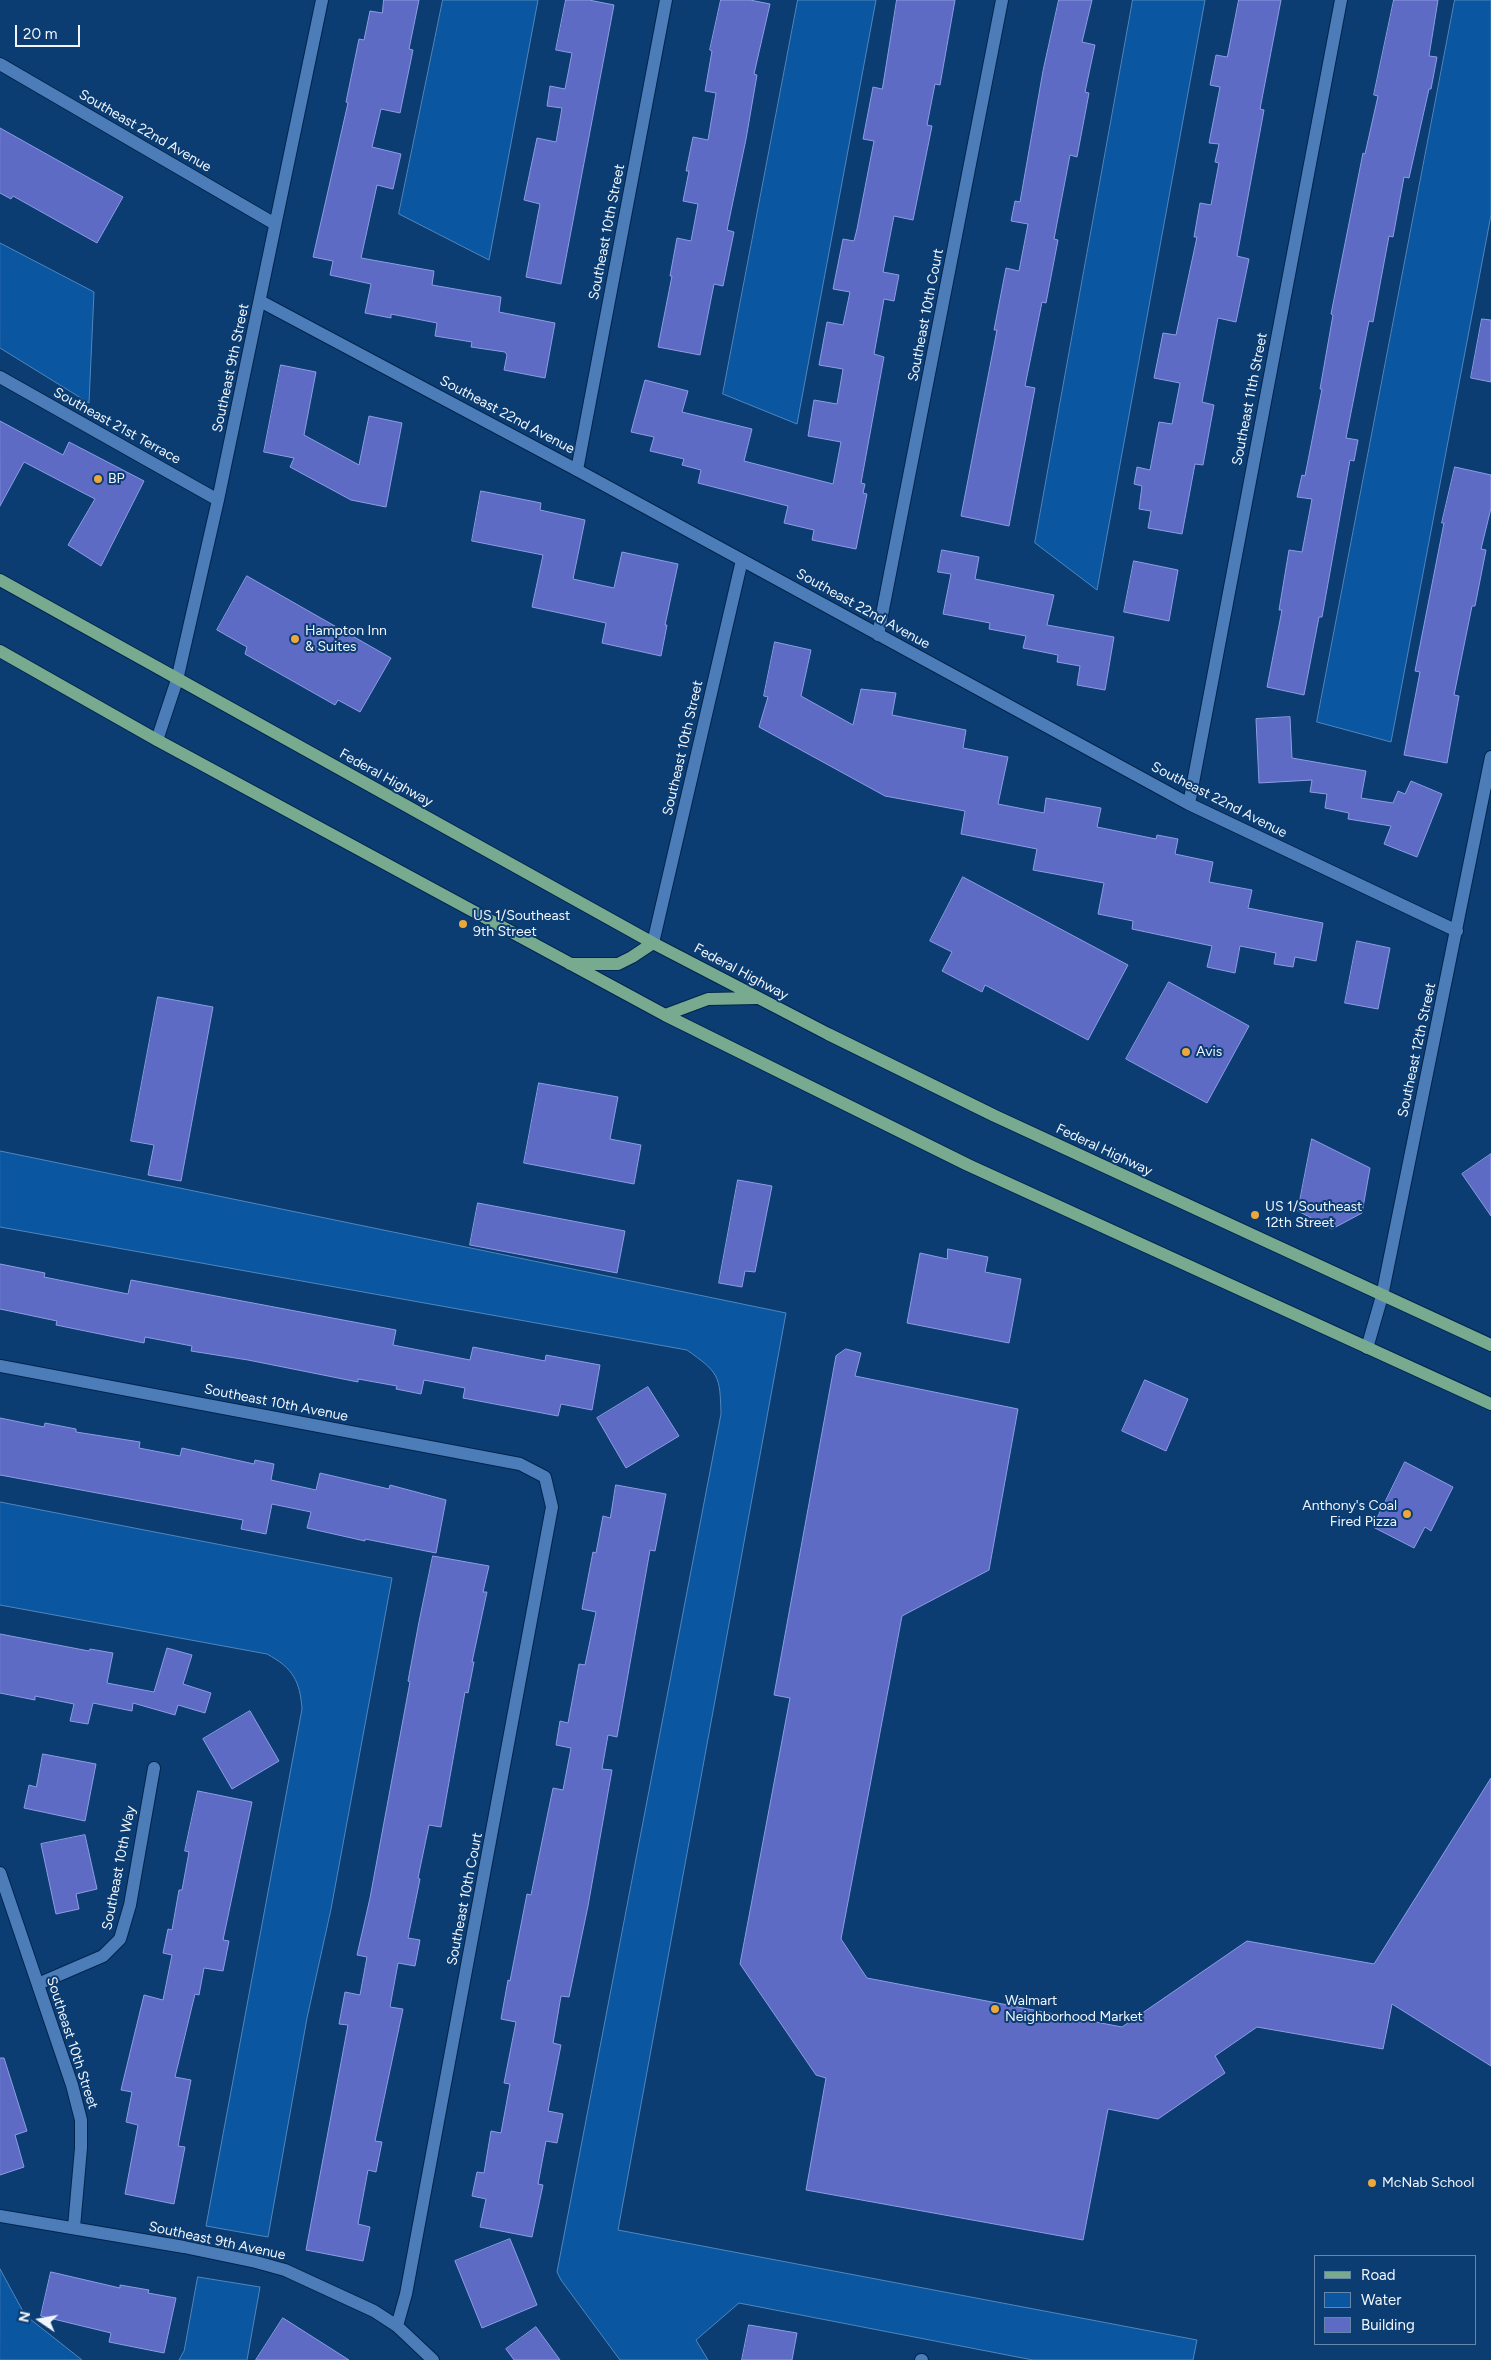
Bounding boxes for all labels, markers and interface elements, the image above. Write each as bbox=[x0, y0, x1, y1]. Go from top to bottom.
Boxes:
scale bar bbox=[18, 15, 82, 47]
text: 20 m bbox=[23, 25, 57, 43]
street label: Southeast 22nd Avenue bbox=[76, 86, 214, 176]
street label: Southeast 10th Street bbox=[586, 163, 628, 301]
street label: Southeast 10th Court bbox=[905, 247, 947, 383]
street label: Southeast 9th Street bbox=[209, 302, 253, 434]
street label: Southeast 11th Street bbox=[1229, 331, 1271, 467]
street label: Southeast 22nd Avenue bbox=[437, 372, 577, 458]
street label: Southeast 21st Terrace bbox=[50, 384, 184, 468]
place label: BP bbox=[108, 471, 125, 487]
marker: BP bbox=[92, 473, 104, 485]
street label: Southeast 22nd Avenue bbox=[793, 565, 933, 653]
place label: Hampton Inn & Suites bbox=[305, 623, 387, 656]
marker: Hampton Inn & Suites bbox=[289, 633, 301, 645]
street label: Southeast 10th Street bbox=[659, 679, 707, 817]
street label: Federal Highway bbox=[336, 745, 436, 811]
street label: Southeast 22nd Avenue bbox=[1148, 758, 1290, 842]
place label: US 1/Southeast 9th Street bbox=[473, 908, 570, 940]
marker: US 1/Southeast 9th Street bbox=[457, 918, 469, 930]
street label: Federal Highway bbox=[691, 940, 791, 1004]
street label: Southeast 12th Street bbox=[1395, 981, 1439, 1119]
place label: Avis bbox=[1196, 1044, 1222, 1060]
marker: Avis bbox=[1180, 1046, 1192, 1058]
street label: Federal Highway bbox=[1053, 1120, 1155, 1180]
place label: US 1/Southeast 12th Street bbox=[1265, 1199, 1362, 1232]
marker: US 1/Southeast 12th Street bbox=[1249, 1209, 1261, 1221]
street label: Southeast 10th Avenue bbox=[203, 1381, 349, 1425]
place label: Anthony's Coal Fired Pizza bbox=[1302, 1498, 1397, 1530]
marker: Anthony's Coal Fired Pizza bbox=[1401, 1508, 1413, 1520]
street label: Southeast 10th Way bbox=[99, 1804, 139, 1932]
street label: Southeast 10th Court bbox=[444, 1831, 486, 1967]
street label: Southeast 10th Street bbox=[43, 1975, 101, 2111]
place label: Walmart Neighborhood Market bbox=[1005, 1993, 1143, 2025]
marker: Walmart Neighborhood Market bbox=[989, 2003, 1001, 2015]
place label: McNab School bbox=[1382, 2175, 1474, 2191]
marker: McNab School bbox=[1366, 2177, 1378, 2189]
street label: Southeast 9th Avenue bbox=[147, 2218, 287, 2264]
legend bbox=[1314, 2255, 1476, 2345]
text: Road bbox=[1361, 2266, 1396, 2284]
text: Water bbox=[1361, 2291, 1401, 2309]
north arrow bbox=[15, 2295, 65, 2345]
text: N bbox=[15, 2310, 34, 2324]
text: Building bbox=[1361, 2316, 1415, 2334]

